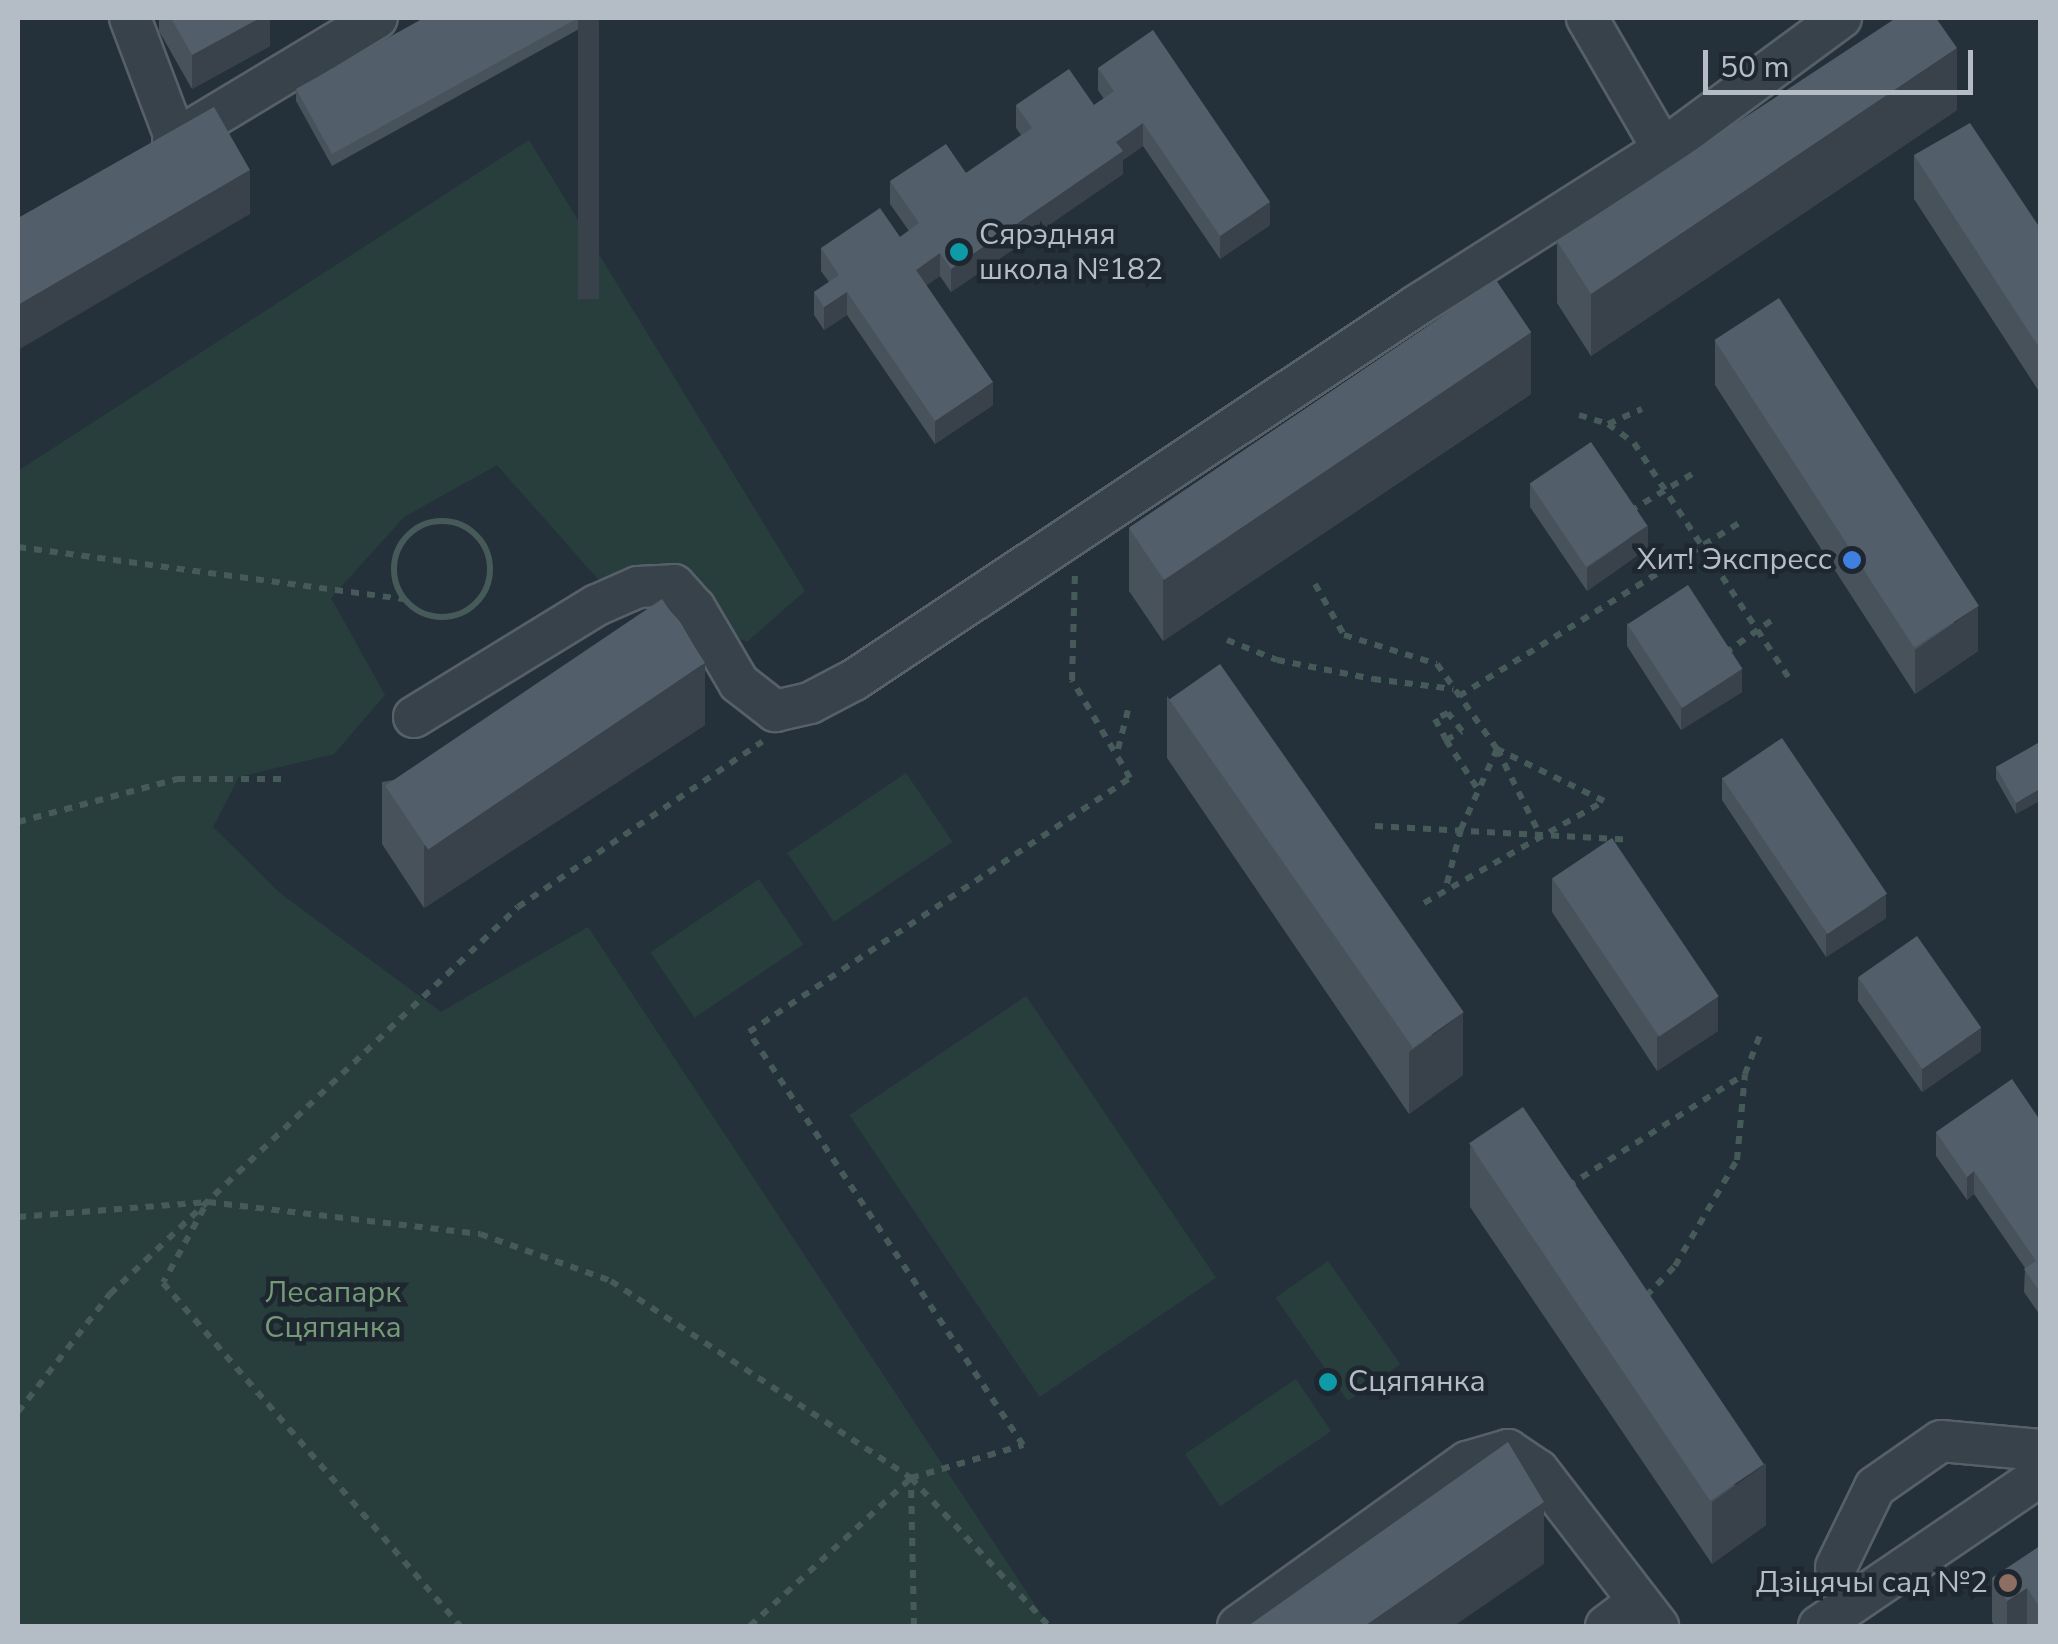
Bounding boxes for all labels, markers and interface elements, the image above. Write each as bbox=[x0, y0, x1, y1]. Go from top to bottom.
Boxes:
scale bar bbox=[1708, 30, 1978, 92]
text: 50 m bbox=[1720, 47, 1789, 88]
place label: Сярэдняя школа №182 bbox=[979, 217, 1163, 288]
marker: Сярэдняя школа №182 bbox=[948, 241, 970, 263]
place label: Хит! Экспресс bbox=[1637, 542, 1832, 578]
marker: Хит! Экспресс bbox=[1841, 549, 1863, 571]
park label: Лесапарк Сцяпянка bbox=[264, 1275, 402, 1346]
place label: Сцяпянка bbox=[1348, 1364, 1486, 1400]
marker: Сцяпянка bbox=[1317, 1371, 1339, 1393]
place label: Дзіцячы сад №2 bbox=[1756, 1565, 1988, 1601]
marker: Дзіцячы сад №2 bbox=[1997, 1572, 2019, 1594]

